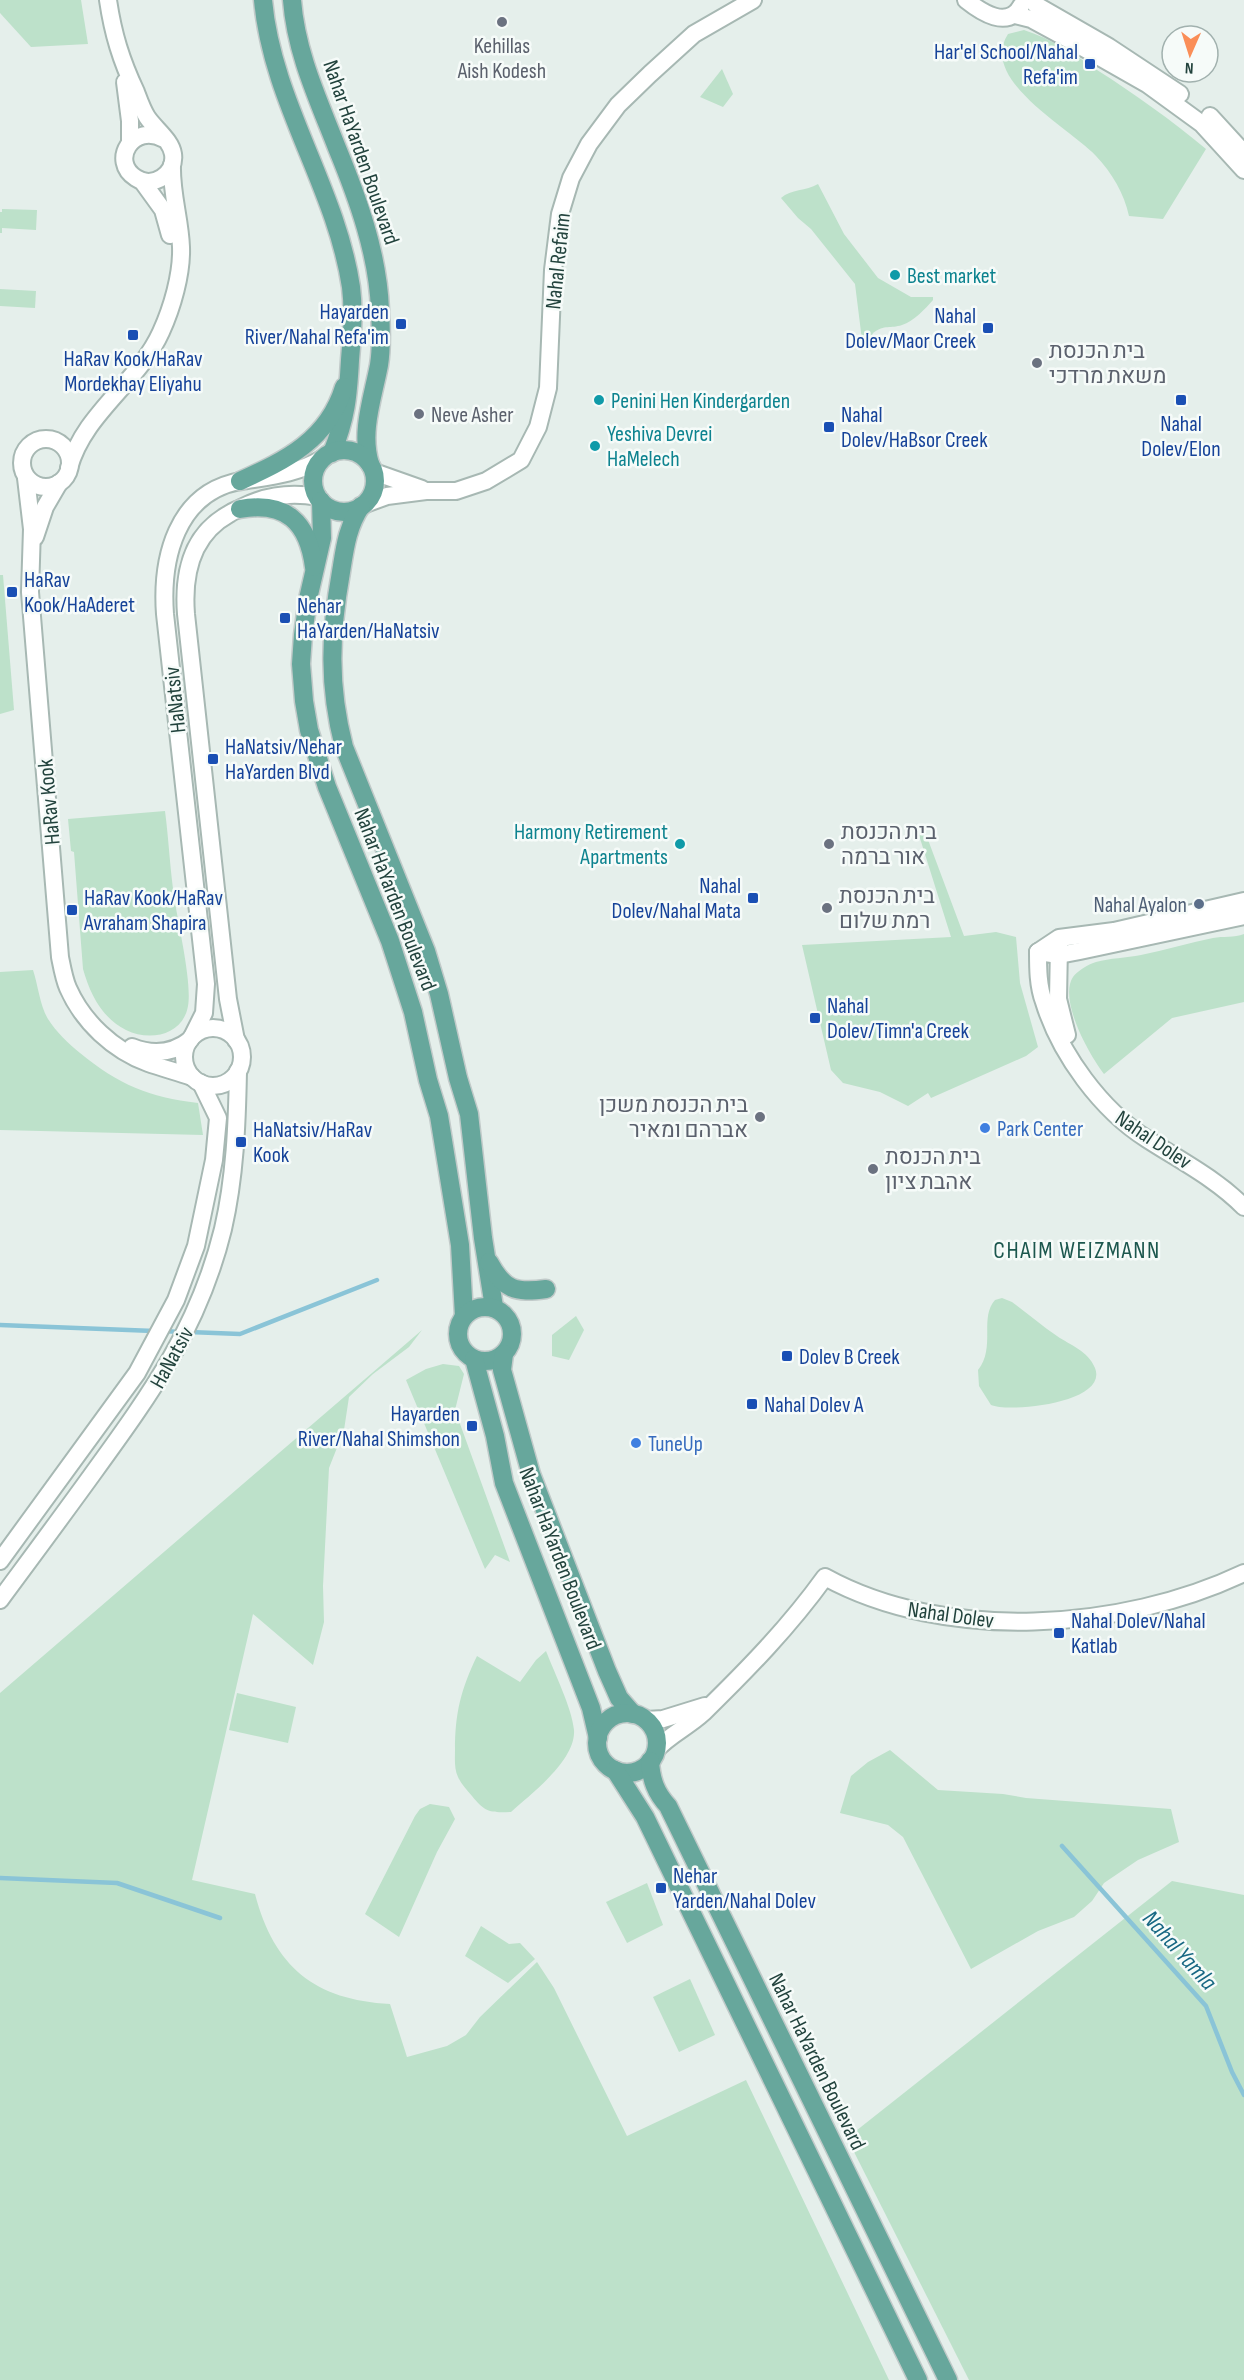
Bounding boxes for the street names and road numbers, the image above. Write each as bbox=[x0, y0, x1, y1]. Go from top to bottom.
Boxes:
street label: Nahar HaYarden Boulevard bbox=[316, 57, 405, 248]
street label: Nahal Refaim bbox=[540, 212, 577, 311]
street label: HaNatsiv bbox=[159, 665, 192, 734]
street label: HaRav Kook bbox=[32, 757, 67, 846]
street label: Nahar HaYarden Boulevard bbox=[347, 804, 442, 995]
street label: Nahal Dolev bbox=[1110, 1105, 1197, 1176]
street label: HaNatsiv bbox=[144, 1322, 200, 1393]
street label: Nahar HaYarden Boulevard bbox=[512, 1463, 607, 1654]
street label: Nahal Dolev bbox=[906, 1596, 996, 1635]
street label: Nahar HaYarden Boulevard bbox=[762, 1969, 871, 2154]

